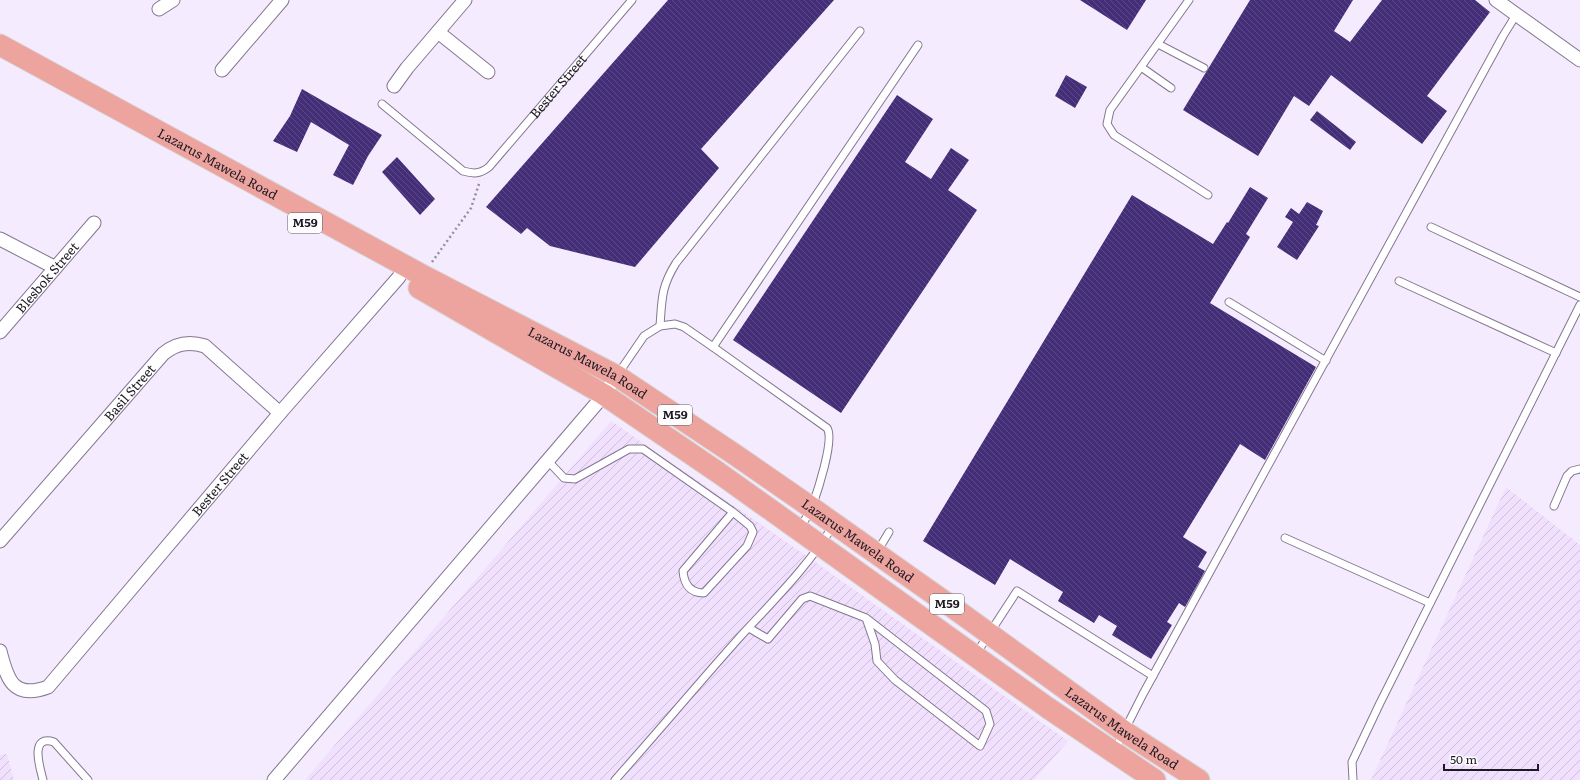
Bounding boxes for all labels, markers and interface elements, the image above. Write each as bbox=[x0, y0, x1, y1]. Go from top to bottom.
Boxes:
street label: Bester Street bbox=[525, 49, 591, 122]
street label: Lazarus Mawela Road bbox=[155, 123, 281, 204]
road number: M59 bbox=[288, 213, 322, 233]
street label: Blesbok Street bbox=[11, 237, 83, 317]
street label: Lazarus Mawela Road bbox=[525, 322, 651, 403]
street label: Basil Street bbox=[99, 359, 160, 425]
road number: M59 bbox=[658, 405, 692, 425]
street label: Bester Street bbox=[187, 447, 253, 520]
street label: Lazarus Mawela Road bbox=[798, 494, 918, 586]
road number: M59 bbox=[930, 594, 964, 614]
street label: Lazarus Mawela Road bbox=[1062, 682, 1183, 773]
scale bar bbox=[1444, 746, 1538, 772]
text: 50 m bbox=[1450, 750, 1477, 768]

